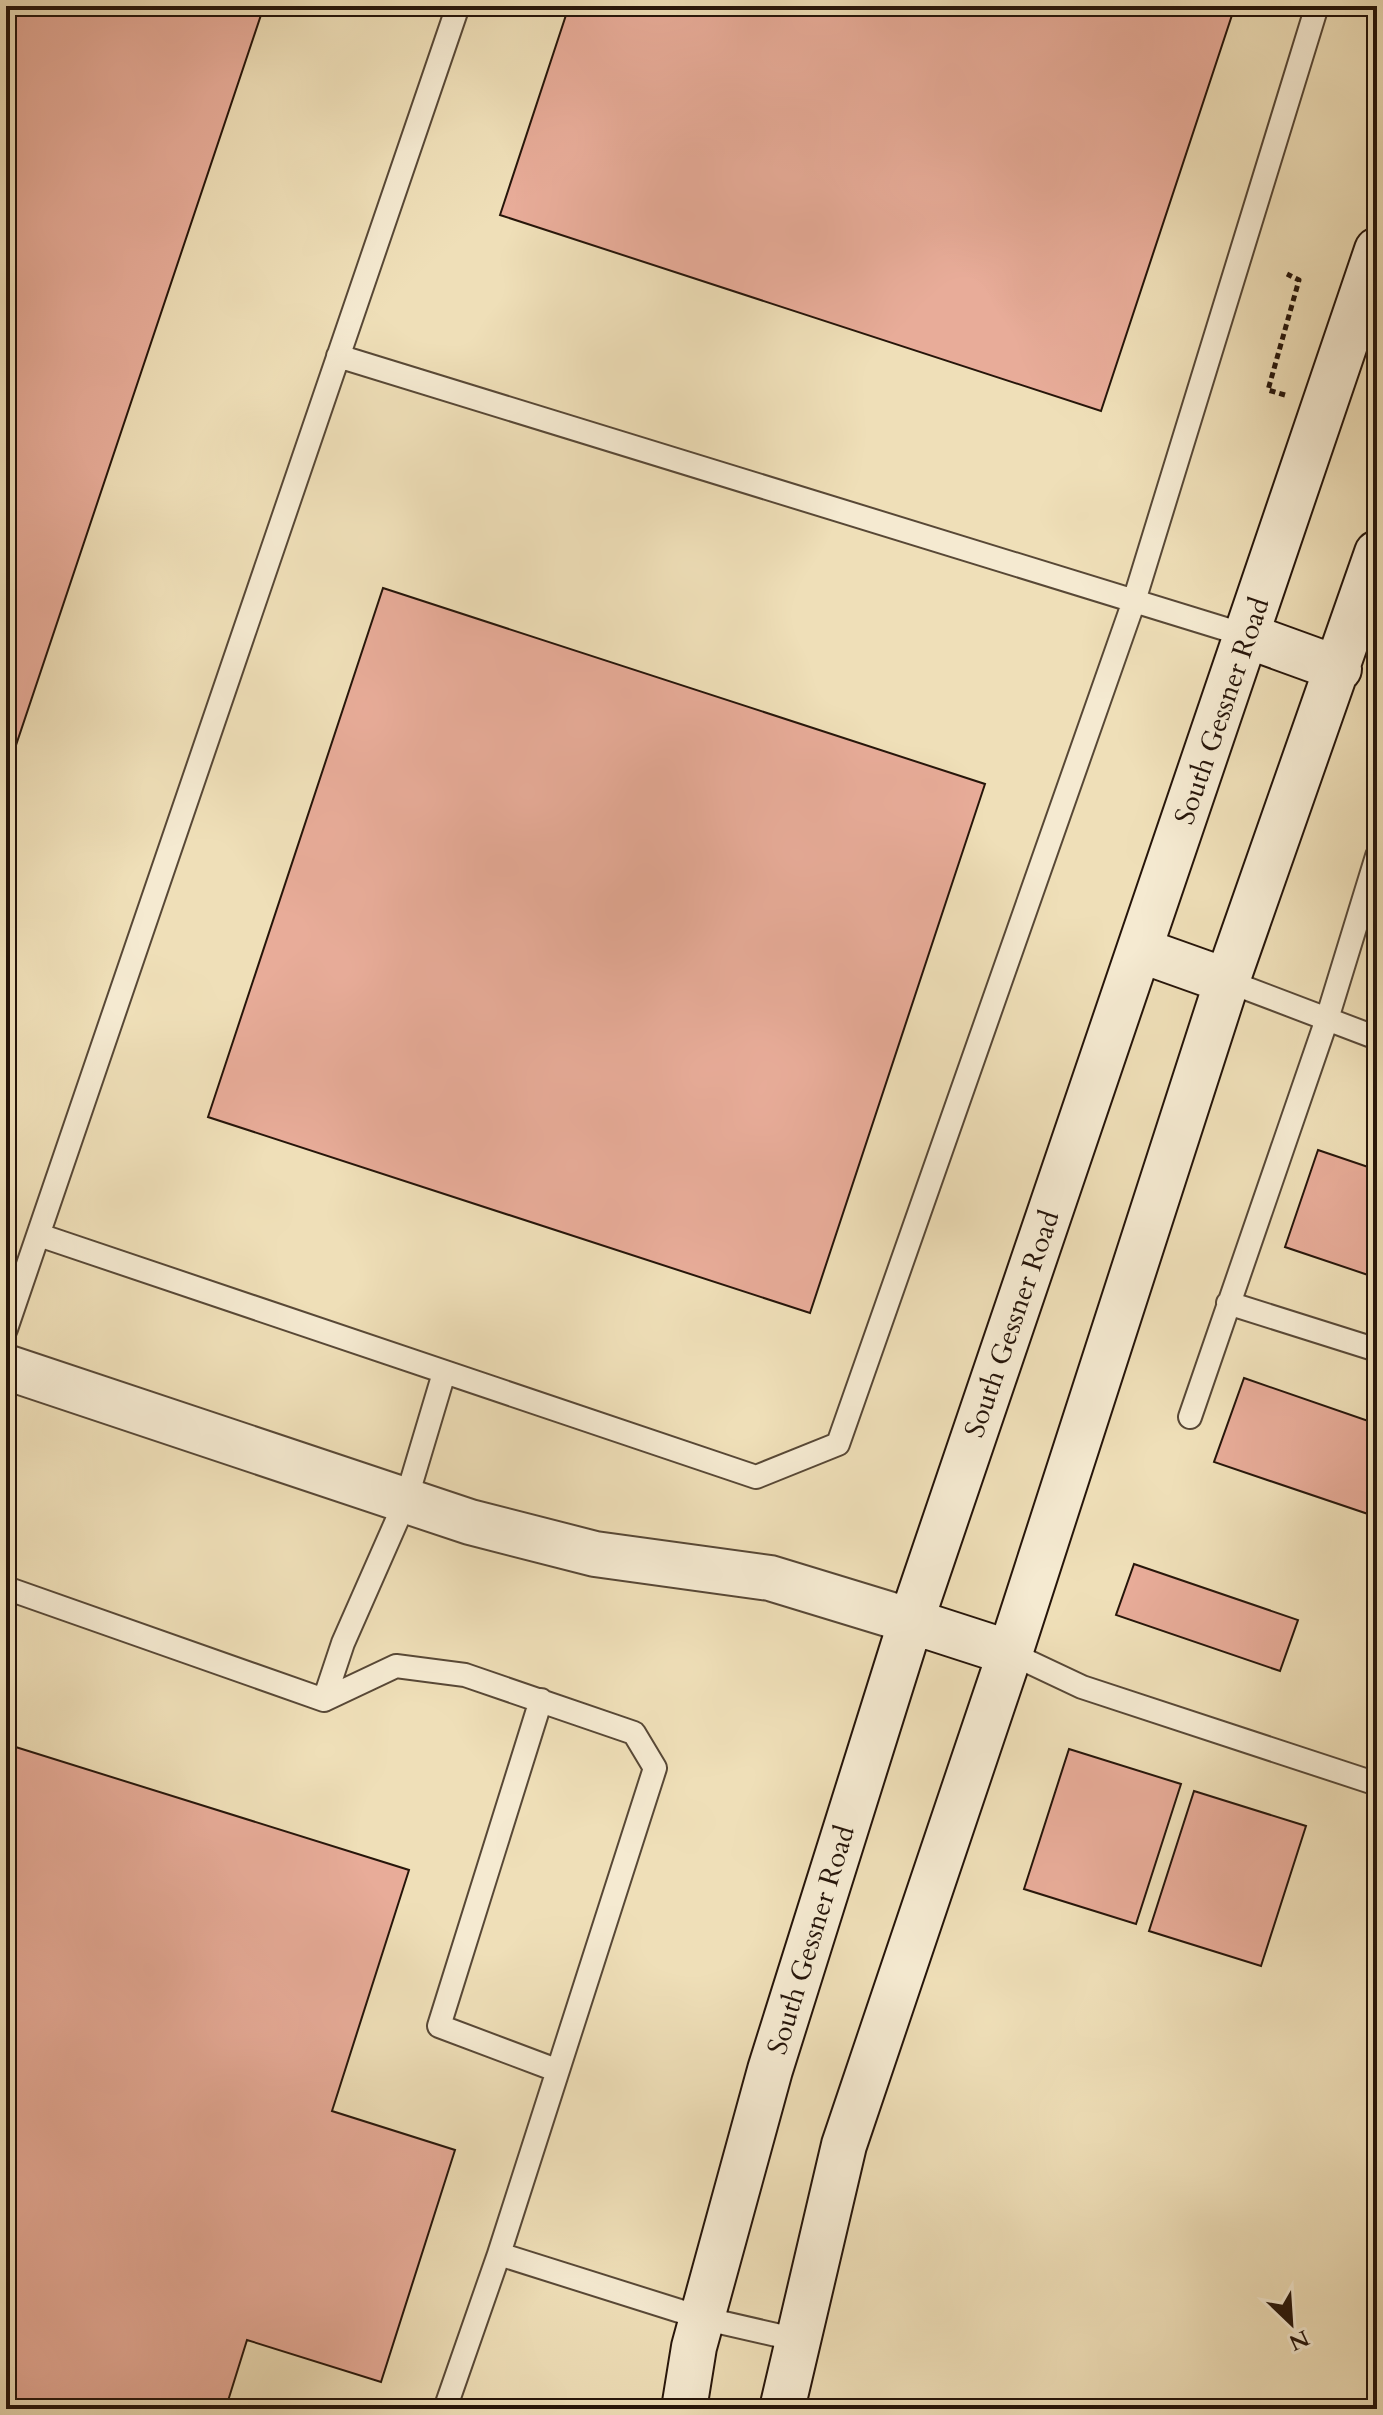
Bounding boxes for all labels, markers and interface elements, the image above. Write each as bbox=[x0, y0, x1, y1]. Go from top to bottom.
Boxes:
street label: South Gessner Road bbox=[1165, 592, 1279, 830]
street label: South Gessner Road bbox=[955, 1205, 1069, 1443]
street label: South Gessner Road bbox=[758, 1821, 864, 2059]
north arrow bbox=[1251, 2283, 1331, 2363]
text: N bbox=[1284, 2323, 1314, 2358]

